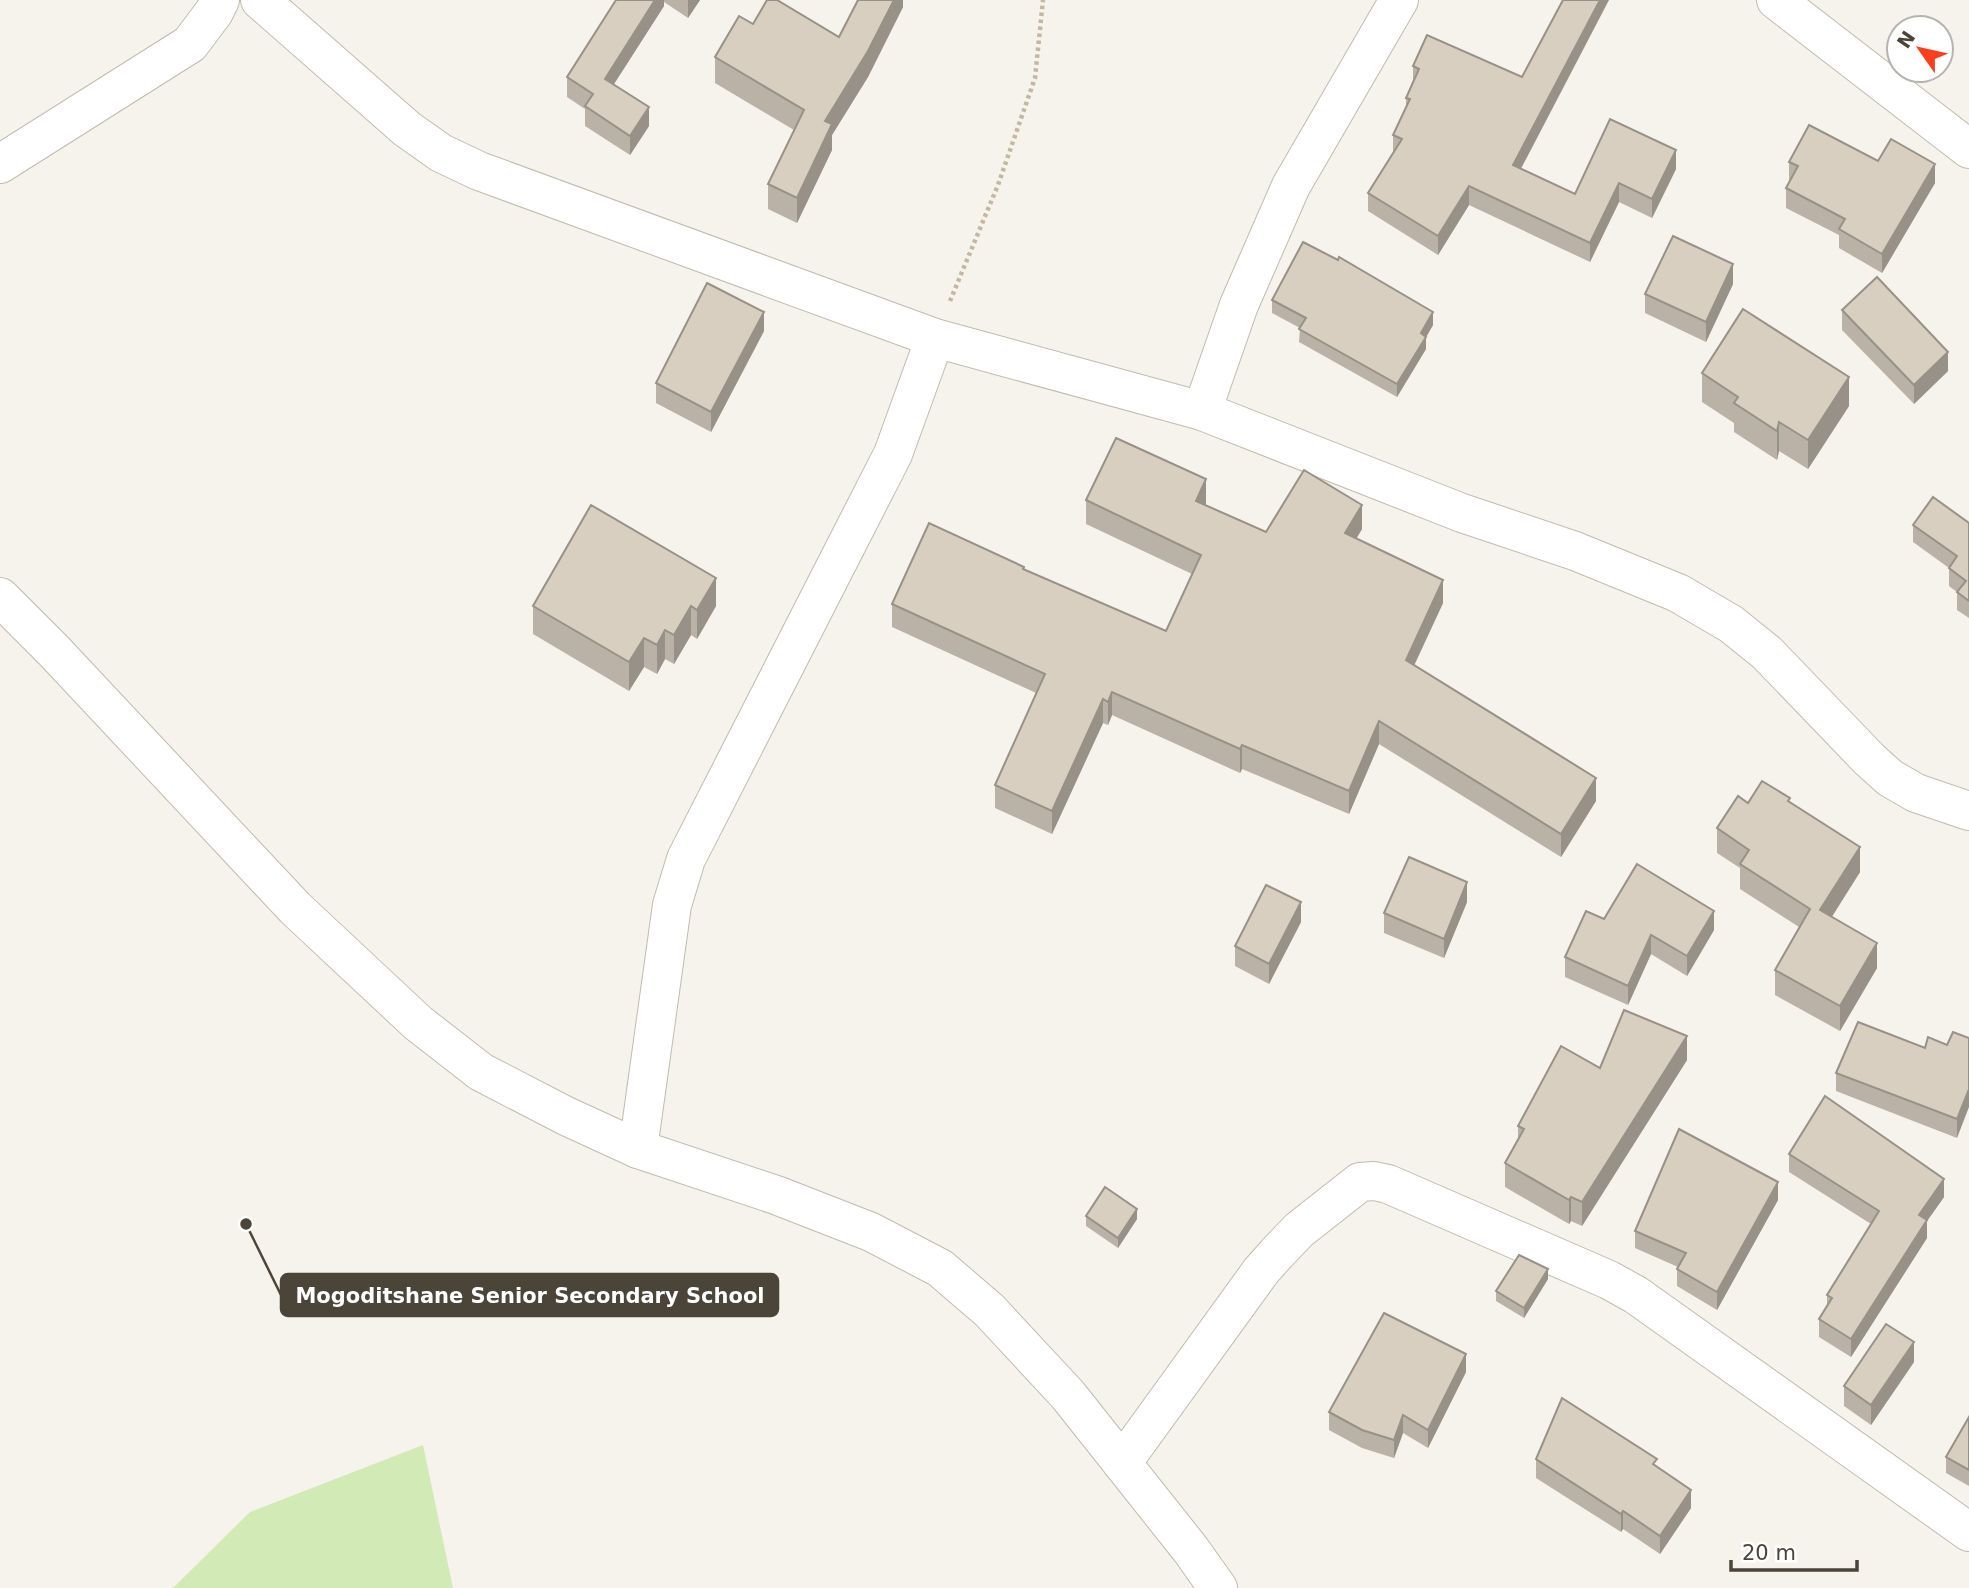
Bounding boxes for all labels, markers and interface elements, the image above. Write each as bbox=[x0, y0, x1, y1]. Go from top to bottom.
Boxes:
north arrow bbox=[1885, 14, 1955, 84]
text: N bbox=[1892, 27, 1919, 52]
callout: Mogoditshane Senior Secondary School bbox=[281, 1274, 778, 1316]
text: Mogoditshane Senior Secondary School bbox=[295, 1284, 765, 1308]
scale bar bbox=[1731, 1528, 1857, 1572]
text: 20 m bbox=[1742, 1541, 1796, 1565]

